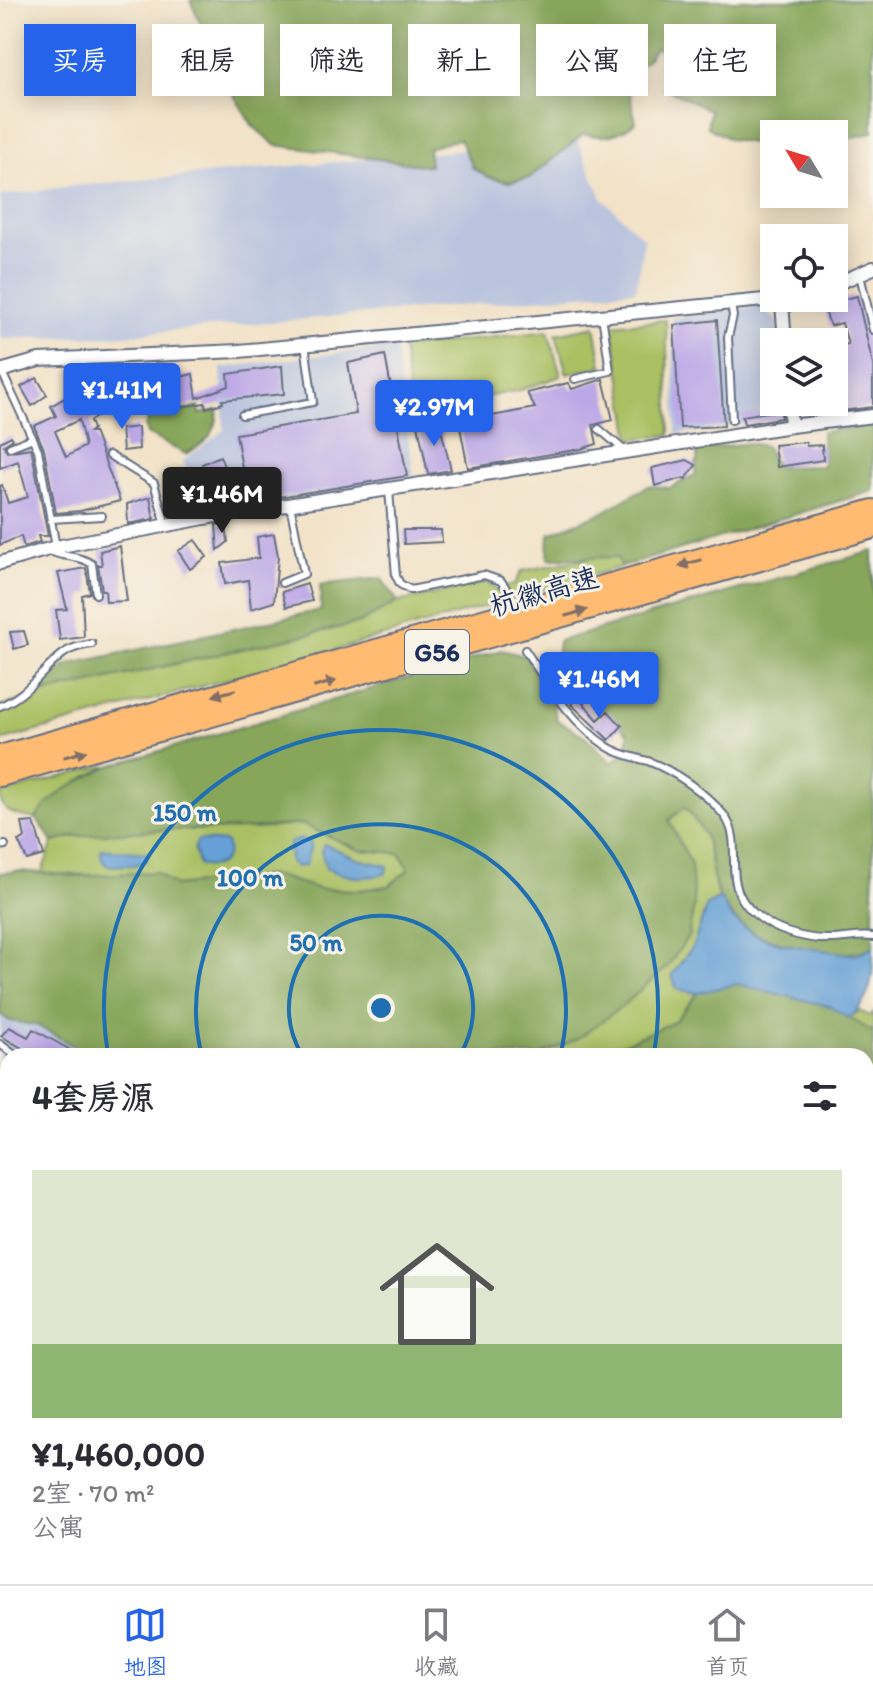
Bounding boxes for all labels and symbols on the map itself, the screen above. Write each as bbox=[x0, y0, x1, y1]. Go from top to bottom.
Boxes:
north arrow bbox=[760, 120, 848, 208]
pin: ¥1.41M bbox=[57, 363, 187, 431]
pin: ¥2.97M bbox=[369, 380, 499, 448]
pin: ¥1.46M bbox=[157, 467, 287, 535]
one-way arrow bbox=[678, 557, 703, 569]
street label: 杭徽高速 bbox=[485, 559, 603, 623]
one-way arrow bbox=[564, 606, 588, 619]
road number: G56 bbox=[405, 630, 469, 674]
pin: ¥1.46M bbox=[534, 652, 664, 720]
one-way arrow bbox=[313, 677, 338, 689]
one-way arrow bbox=[211, 687, 235, 700]
one-way arrow bbox=[64, 747, 88, 760]
text: 150 m bbox=[153, 798, 218, 827]
text: 100 m bbox=[217, 863, 284, 892]
text: 50 m bbox=[290, 928, 343, 957]
centre of rings bbox=[367, 994, 395, 1022]

